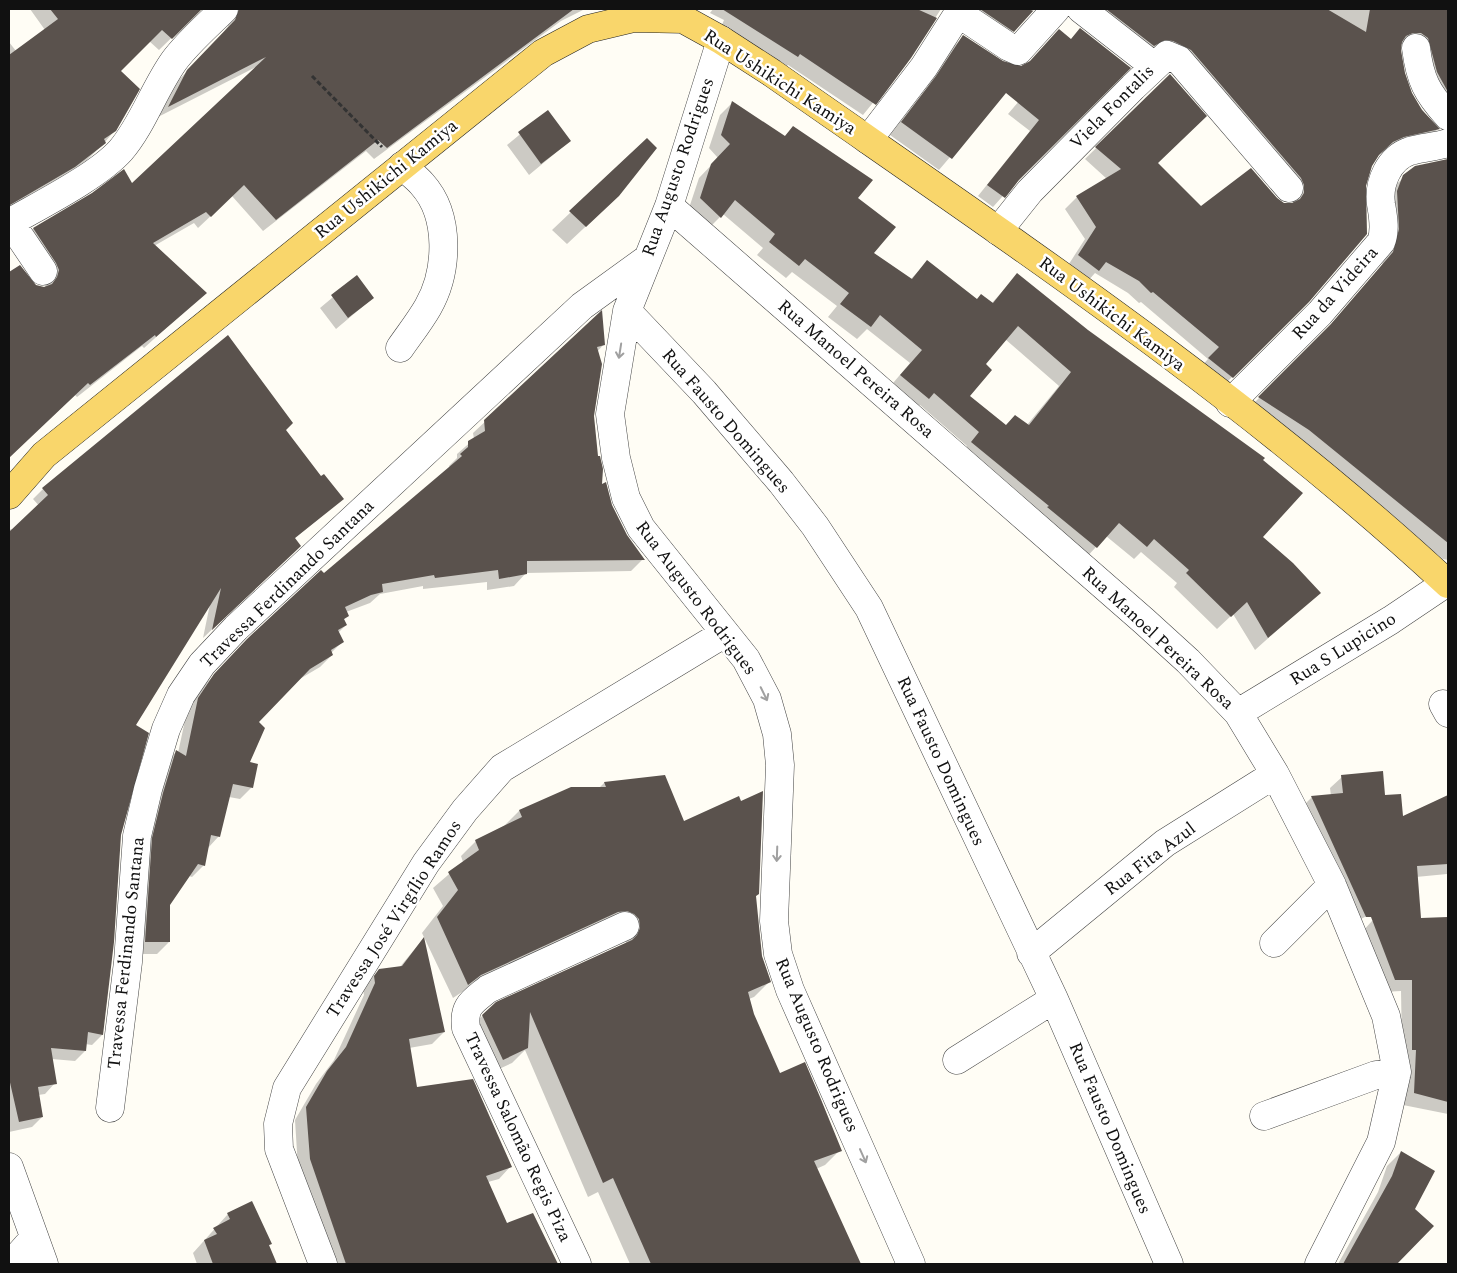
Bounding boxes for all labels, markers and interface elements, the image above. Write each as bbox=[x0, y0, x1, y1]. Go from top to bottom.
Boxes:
street label: Rua Ushikichi Kamiya bbox=[698, 22, 862, 142]
street label: Viela Fontalis bbox=[1063, 58, 1161, 156]
street label: Rua Augusto Rodrigues bbox=[635, 74, 721, 260]
street label: Rua Ushikichi Kamiya bbox=[308, 113, 464, 245]
street label: Rua da Videira bbox=[1285, 240, 1385, 346]
street label: Rua Ushikichi Kamiya bbox=[1033, 250, 1191, 378]
street label: Rua Manoel Pereira Rosa bbox=[772, 293, 941, 445]
street label: Rua Fausto Domingues bbox=[655, 342, 797, 500]
one-way arrow bbox=[615, 343, 625, 359]
street label: Travessa Ferdinando Santana bbox=[194, 493, 380, 675]
street label: Rua Augusto Rodrigues bbox=[629, 515, 763, 681]
street label: Rua Manoel Pereira Rosa bbox=[1076, 560, 1241, 716]
street label: Rua S Lupicino bbox=[1284, 605, 1402, 693]
street label: Rua Fausto Domingues bbox=[890, 672, 992, 850]
one-way arrow bbox=[759, 686, 769, 701]
street label: Travessa José Virgílio Ramos bbox=[320, 814, 468, 1024]
street label: Rua Fita Azul bbox=[1098, 816, 1202, 902]
street label: Travessa Ferdinando Santana bbox=[100, 835, 152, 1070]
one-way arrow bbox=[772, 846, 782, 862]
street label: Rua Augusto Rodrigues bbox=[768, 953, 866, 1137]
street label: Travessa Salomão Regis Piza bbox=[457, 1028, 579, 1247]
street label: Rua Fausto Domingues bbox=[1062, 1038, 1158, 1218]
one-way arrow bbox=[859, 1148, 869, 1163]

